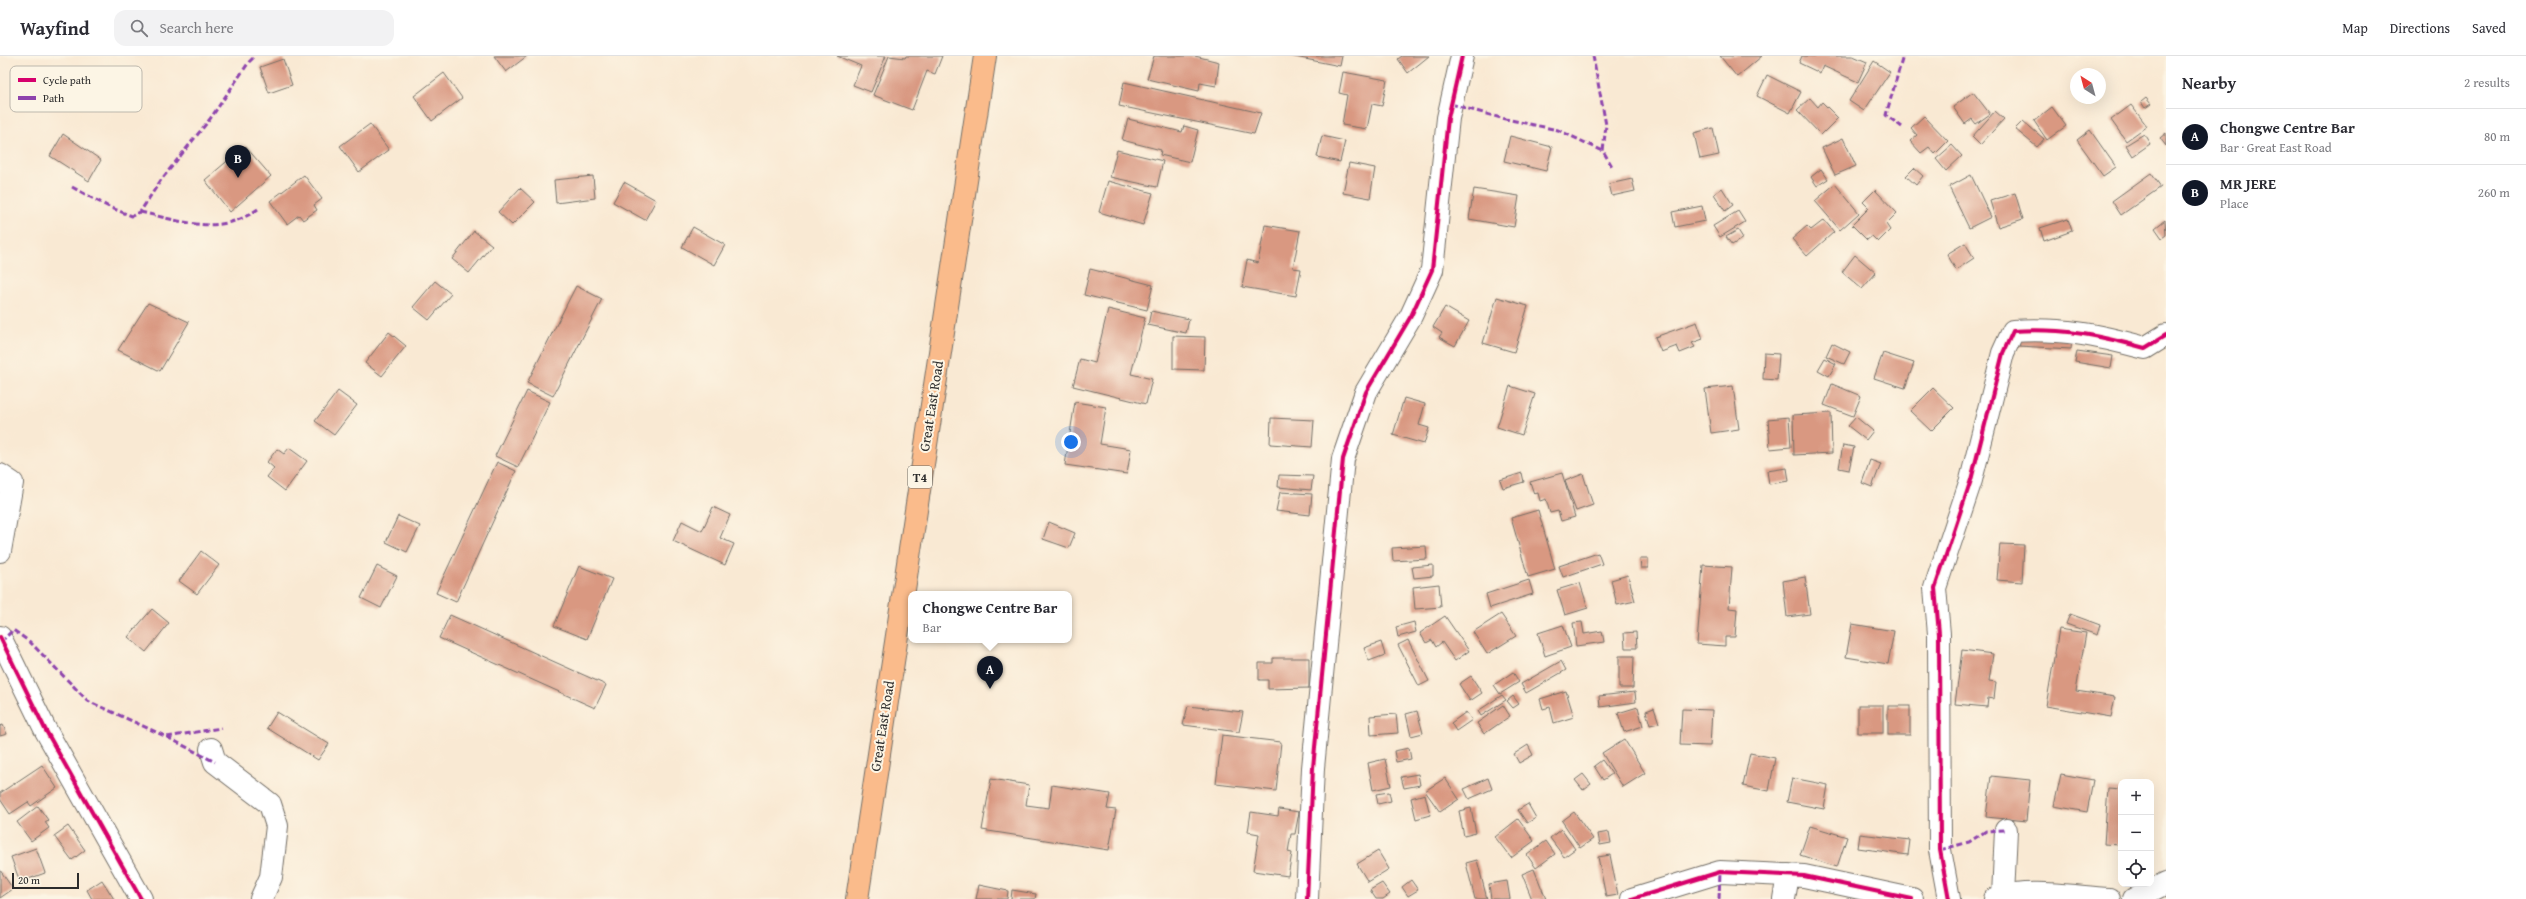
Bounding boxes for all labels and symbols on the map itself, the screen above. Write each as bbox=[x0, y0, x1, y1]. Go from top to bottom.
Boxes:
legend bbox=[10, 66, 142, 112]
north arrow bbox=[2070, 68, 2106, 104]
text: Cycle path bbox=[43, 72, 92, 88]
text: Path bbox=[43, 90, 65, 106]
pin: B bbox=[225, 145, 251, 178]
street label: Great East Road bbox=[914, 359, 948, 453]
your location bbox=[1061, 432, 1081, 452]
road number: T4 bbox=[908, 466, 932, 488]
pin: A bbox=[977, 656, 1003, 689]
street label: Great East Road bbox=[865, 679, 899, 773]
scale bar bbox=[12, 871, 79, 890]

